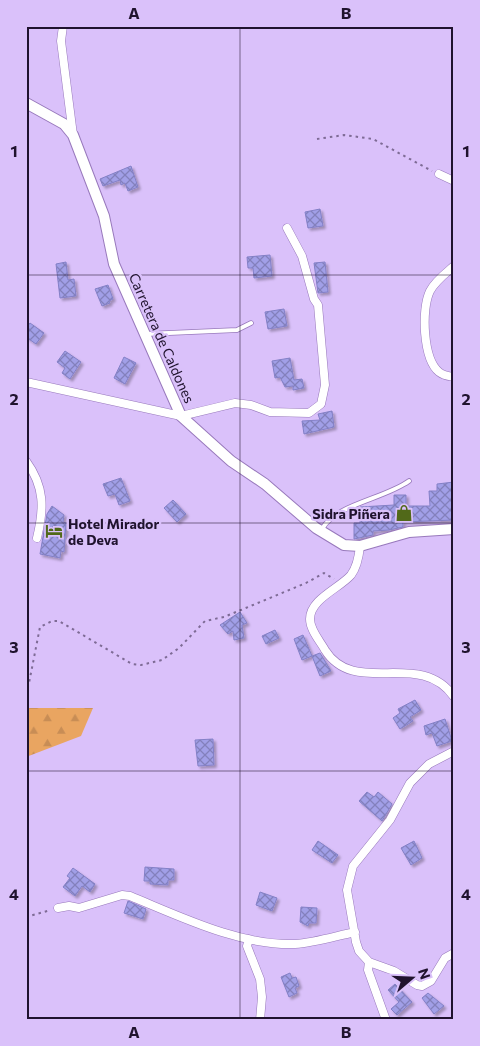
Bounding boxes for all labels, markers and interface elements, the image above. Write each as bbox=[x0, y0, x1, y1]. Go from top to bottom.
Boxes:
text: A bbox=[128, 3, 140, 22]
text: B bbox=[341, 3, 352, 22]
text: 1 bbox=[10, 141, 18, 160]
text: 1 bbox=[462, 141, 470, 160]
street label: Carretera de Caldones bbox=[126, 270, 198, 406]
text: 2 bbox=[9, 389, 19, 408]
text: 2 bbox=[461, 389, 471, 408]
shop icon: Sidra Piñera bbox=[394, 503, 414, 523]
place label: Sidra Piñera bbox=[312, 505, 390, 522]
place label: Hotel Mirador de Deva bbox=[68, 515, 159, 548]
hotel icon: Hotel Mirador de Deva bbox=[44, 521, 64, 541]
text: 3 bbox=[9, 637, 19, 656]
text: 3 bbox=[461, 637, 471, 656]
text: 4 bbox=[9, 884, 19, 903]
text: 4 bbox=[461, 884, 471, 903]
north arrow bbox=[388, 954, 438, 1004]
text: N bbox=[415, 966, 435, 981]
text: A bbox=[128, 1022, 140, 1041]
text: B bbox=[341, 1022, 352, 1041]

